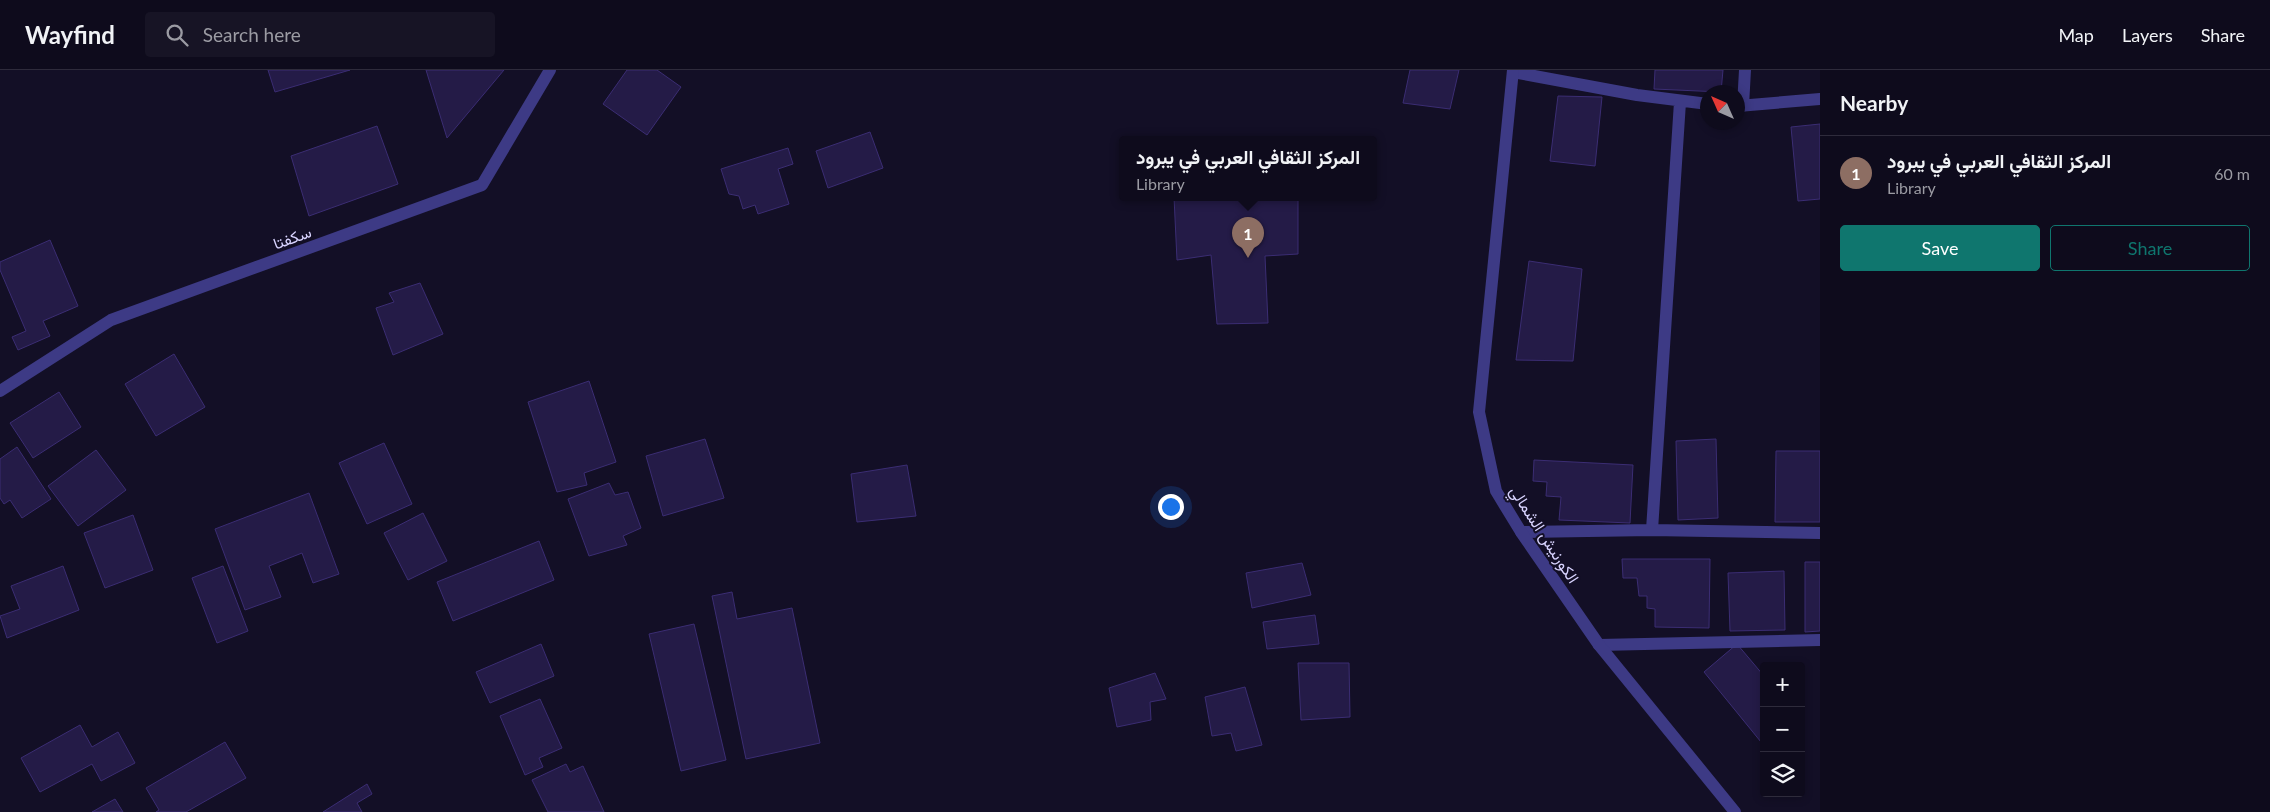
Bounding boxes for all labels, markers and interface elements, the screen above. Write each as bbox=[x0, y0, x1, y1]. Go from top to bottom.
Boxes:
search box bbox=[145, 12, 495, 57]
text: Wayfind bbox=[25, 20, 115, 49]
icon: search bbox=[163, 21, 191, 49]
text: Search here bbox=[203, 23, 301, 46]
text: Map bbox=[2058, 24, 2094, 46]
text: Layers bbox=[2122, 24, 2173, 46]
text: Share bbox=[2201, 24, 2245, 46]
north arrow bbox=[1700, 85, 1745, 130]
text: Nearby bbox=[1840, 90, 1908, 115]
popup bbox=[1119, 136, 1377, 201]
text: المركز الثقافي العربي في يبرود bbox=[1136, 145, 1360, 168]
text: المركز الثقافي العربي في يبرود bbox=[1887, 149, 2111, 172]
text: 1 bbox=[1851, 164, 1861, 183]
text: 60 m bbox=[2214, 164, 2250, 183]
text: Library bbox=[1136, 174, 1185, 193]
text: Library bbox=[1887, 178, 1936, 197]
pin: 1 bbox=[1232, 217, 1264, 258]
street label: سكفتا bbox=[270, 221, 314, 253]
button: Save bbox=[1840, 225, 2040, 271]
button: Share bbox=[2050, 225, 2250, 271]
street label: الكورنيش الشمالي bbox=[1502, 482, 1584, 589]
your location bbox=[1158, 494, 1184, 520]
map controls bbox=[1760, 662, 1805, 797]
button: + bbox=[1760, 662, 1805, 707]
button: − bbox=[1760, 707, 1805, 752]
button: layers bbox=[1760, 752, 1805, 797]

